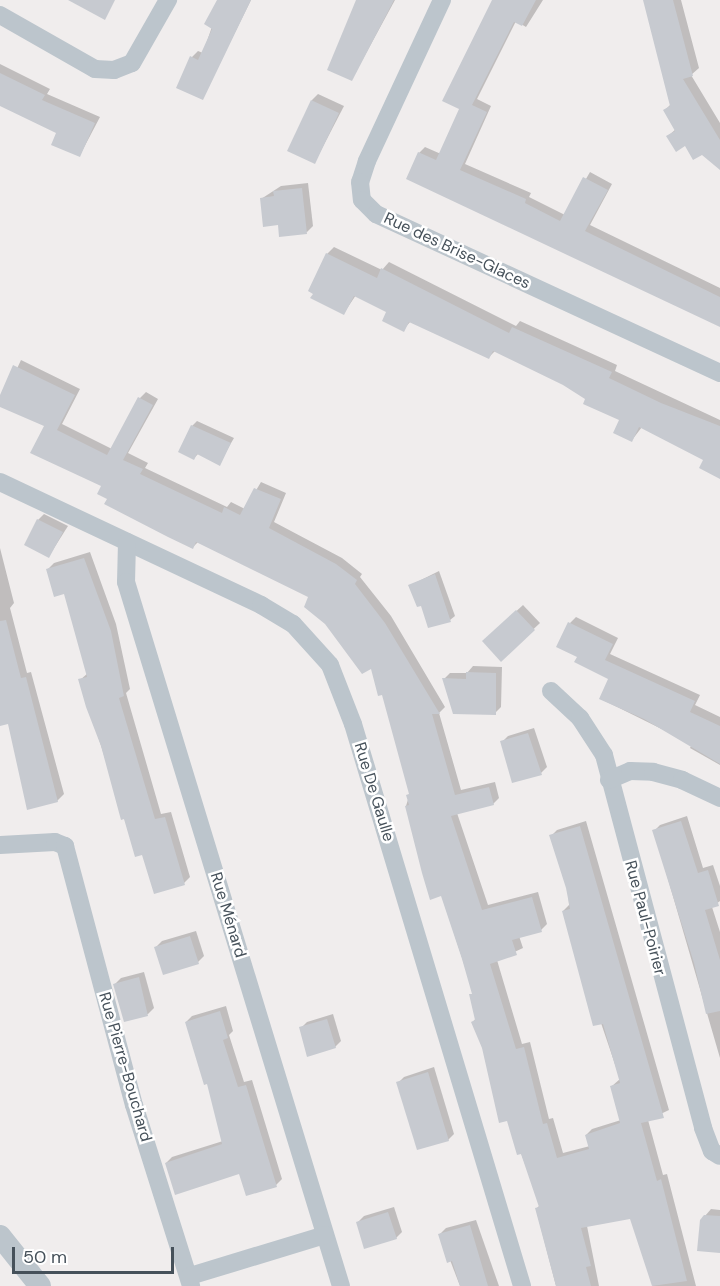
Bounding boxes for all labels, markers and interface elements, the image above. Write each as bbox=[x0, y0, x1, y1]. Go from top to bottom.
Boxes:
street label: Rue des Brise-Glaces bbox=[381, 209, 533, 293]
street label: Rue De Gaulle bbox=[350, 740, 398, 844]
street label: Rue Paul-Poirier bbox=[620, 859, 670, 977]
street label: Rue Ménard bbox=[206, 870, 250, 960]
street label: Rue Pierre-Bouchard bbox=[94, 990, 156, 1144]
scale bar bbox=[15, 1235, 177, 1273]
text: 50 m bbox=[23, 1245, 67, 1269]

